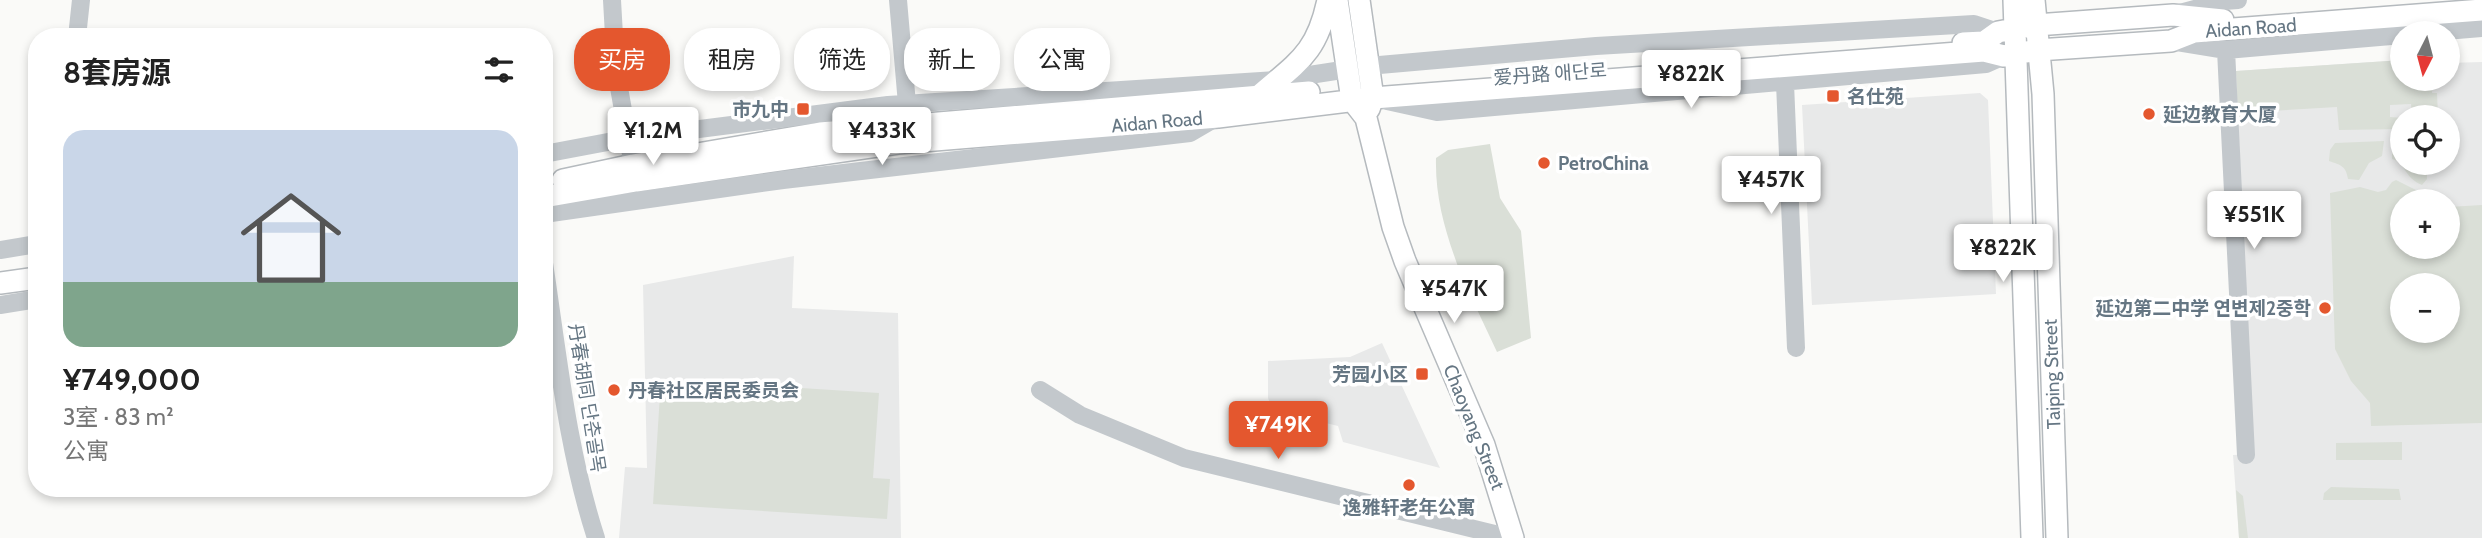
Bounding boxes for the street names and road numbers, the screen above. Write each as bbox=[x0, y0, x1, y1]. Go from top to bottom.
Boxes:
street label: Aidan Road bbox=[2205, 13, 2297, 43]
street label: 爱丹路 애단로 bbox=[1492, 59, 1608, 89]
street label: Aidan Road bbox=[1110, 107, 1204, 137]
street label: Taiping Street bbox=[2039, 318, 2065, 429]
street label: 丹春胡同 단춘골목 bbox=[564, 322, 610, 474]
street label: Chaoyang Street bbox=[1438, 361, 1510, 494]

